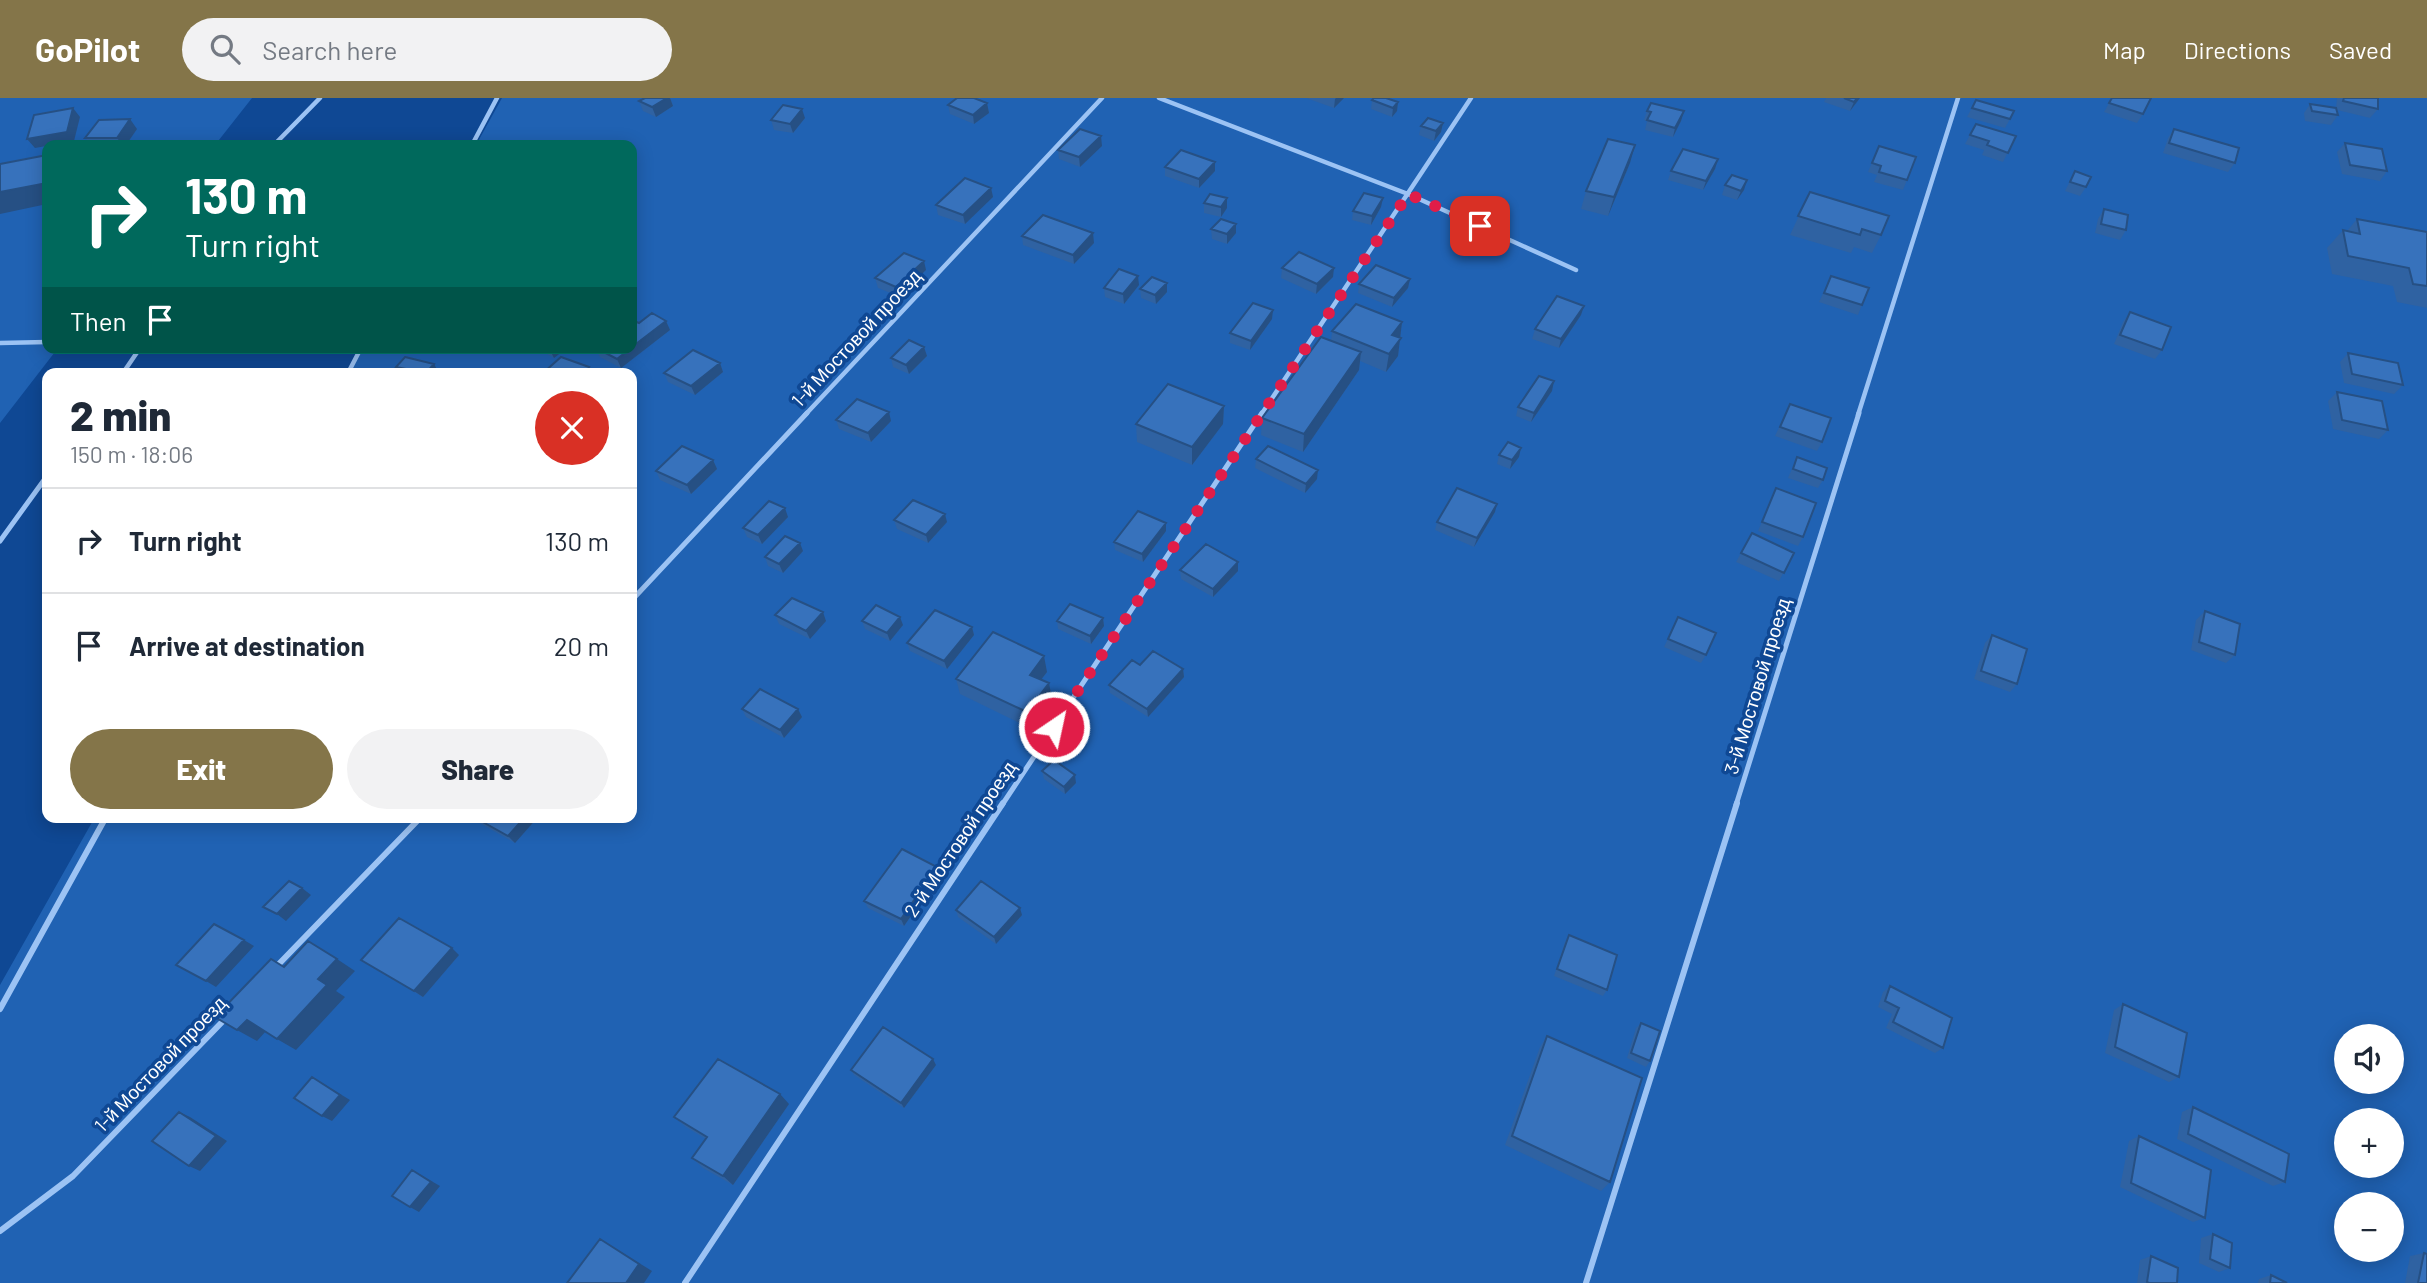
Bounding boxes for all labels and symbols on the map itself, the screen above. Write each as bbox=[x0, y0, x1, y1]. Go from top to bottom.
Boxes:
pin bbox=[1450, 196, 1510, 256]
street label: 1-й Мостовой проезд bbox=[786, 264, 925, 411]
street label: 3-й Мостовой проезд bbox=[1719, 595, 1794, 777]
position arrow bbox=[1017, 690, 1091, 764]
street label: 2-й Мостовой проезд bbox=[899, 756, 1020, 921]
street label: 1-й Мостовой проезд bbox=[89, 991, 230, 1136]

